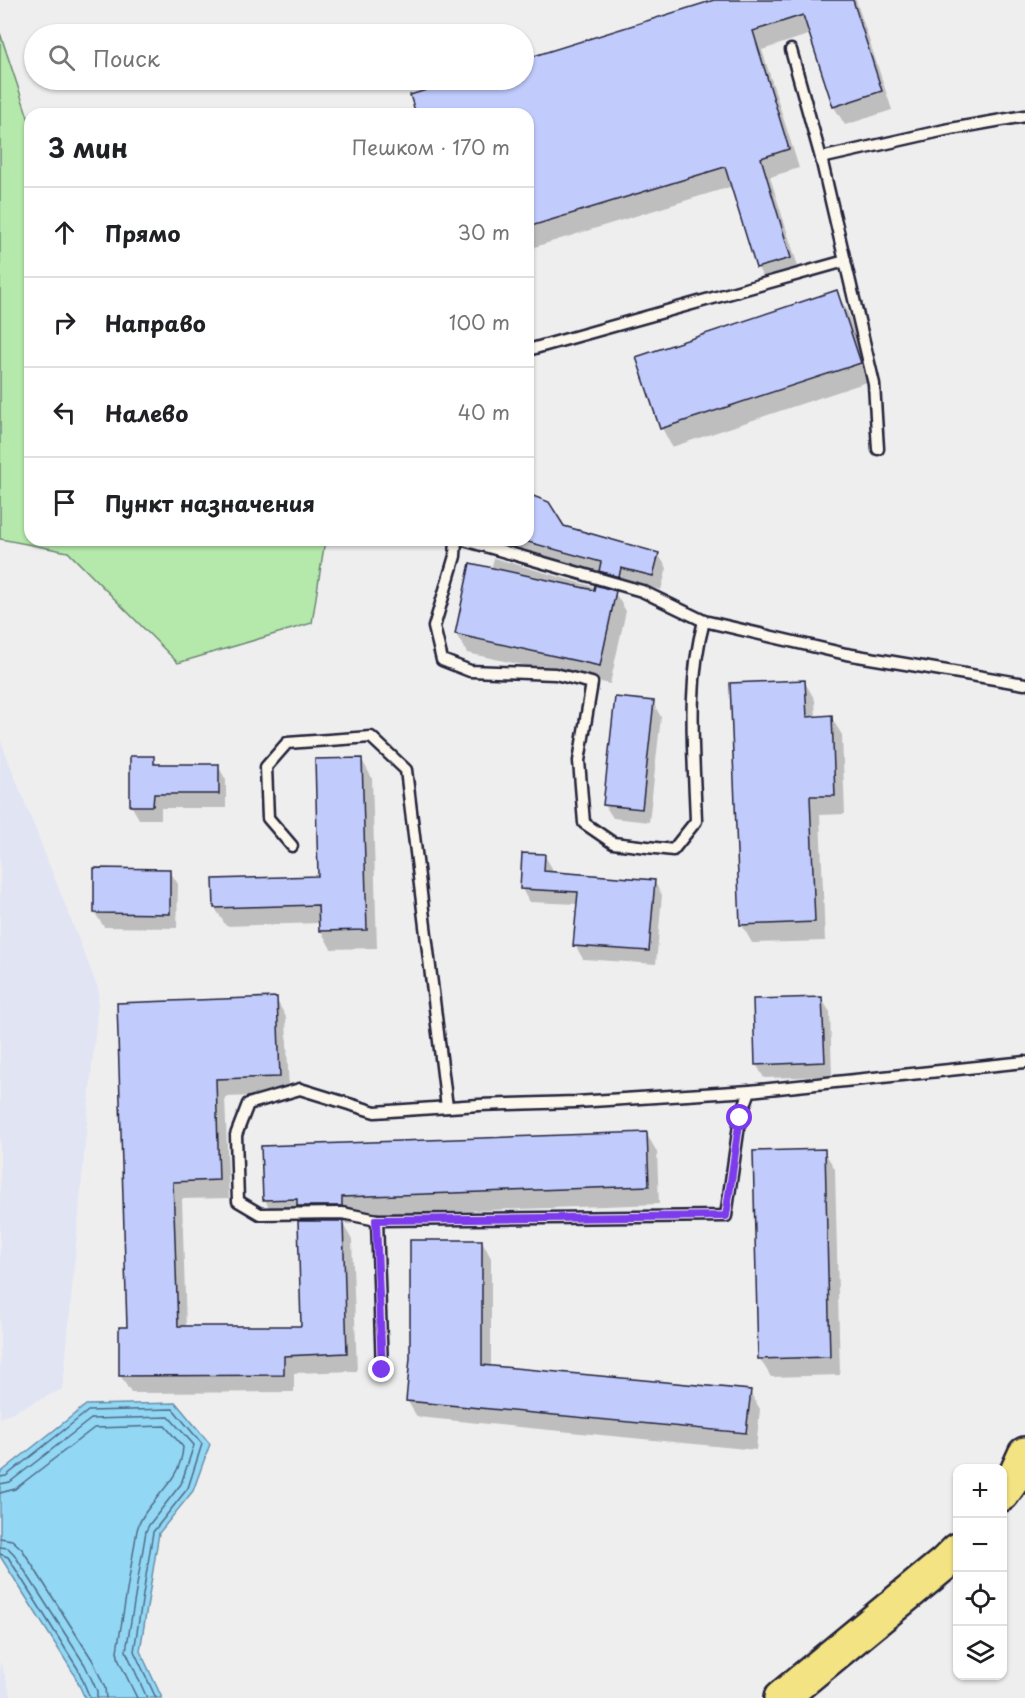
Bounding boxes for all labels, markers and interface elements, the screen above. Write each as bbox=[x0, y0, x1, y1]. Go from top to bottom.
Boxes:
search box bbox=[24, 24, 534, 90]
icon: search bbox=[45, 41, 78, 74]
text: Поиск bbox=[93, 41, 160, 74]
text: 3 мин bbox=[48, 128, 128, 167]
text: Пешком · 170 m bbox=[352, 132, 510, 162]
icon: ahead bbox=[48, 216, 81, 249]
text: Прямо bbox=[105, 216, 180, 249]
text: 30 m bbox=[457, 217, 510, 247]
icon: right bbox=[48, 306, 81, 339]
text: Направо bbox=[105, 306, 206, 339]
text: 100 m bbox=[449, 307, 510, 337]
icon: left bbox=[48, 396, 81, 429]
text: Налево bbox=[105, 396, 188, 429]
text: 40 m bbox=[458, 397, 510, 427]
icon: arrive bbox=[48, 486, 81, 519]
text: Пункт назначения bbox=[105, 486, 315, 519]
route start bbox=[726, 1104, 752, 1130]
route end bbox=[368, 1356, 394, 1382]
map controls bbox=[953, 1464, 1007, 1680]
button: + bbox=[953, 1464, 1007, 1518]
button: − bbox=[953, 1518, 1007, 1572]
button: locate bbox=[953, 1572, 1007, 1626]
button: layers bbox=[953, 1626, 1007, 1680]

